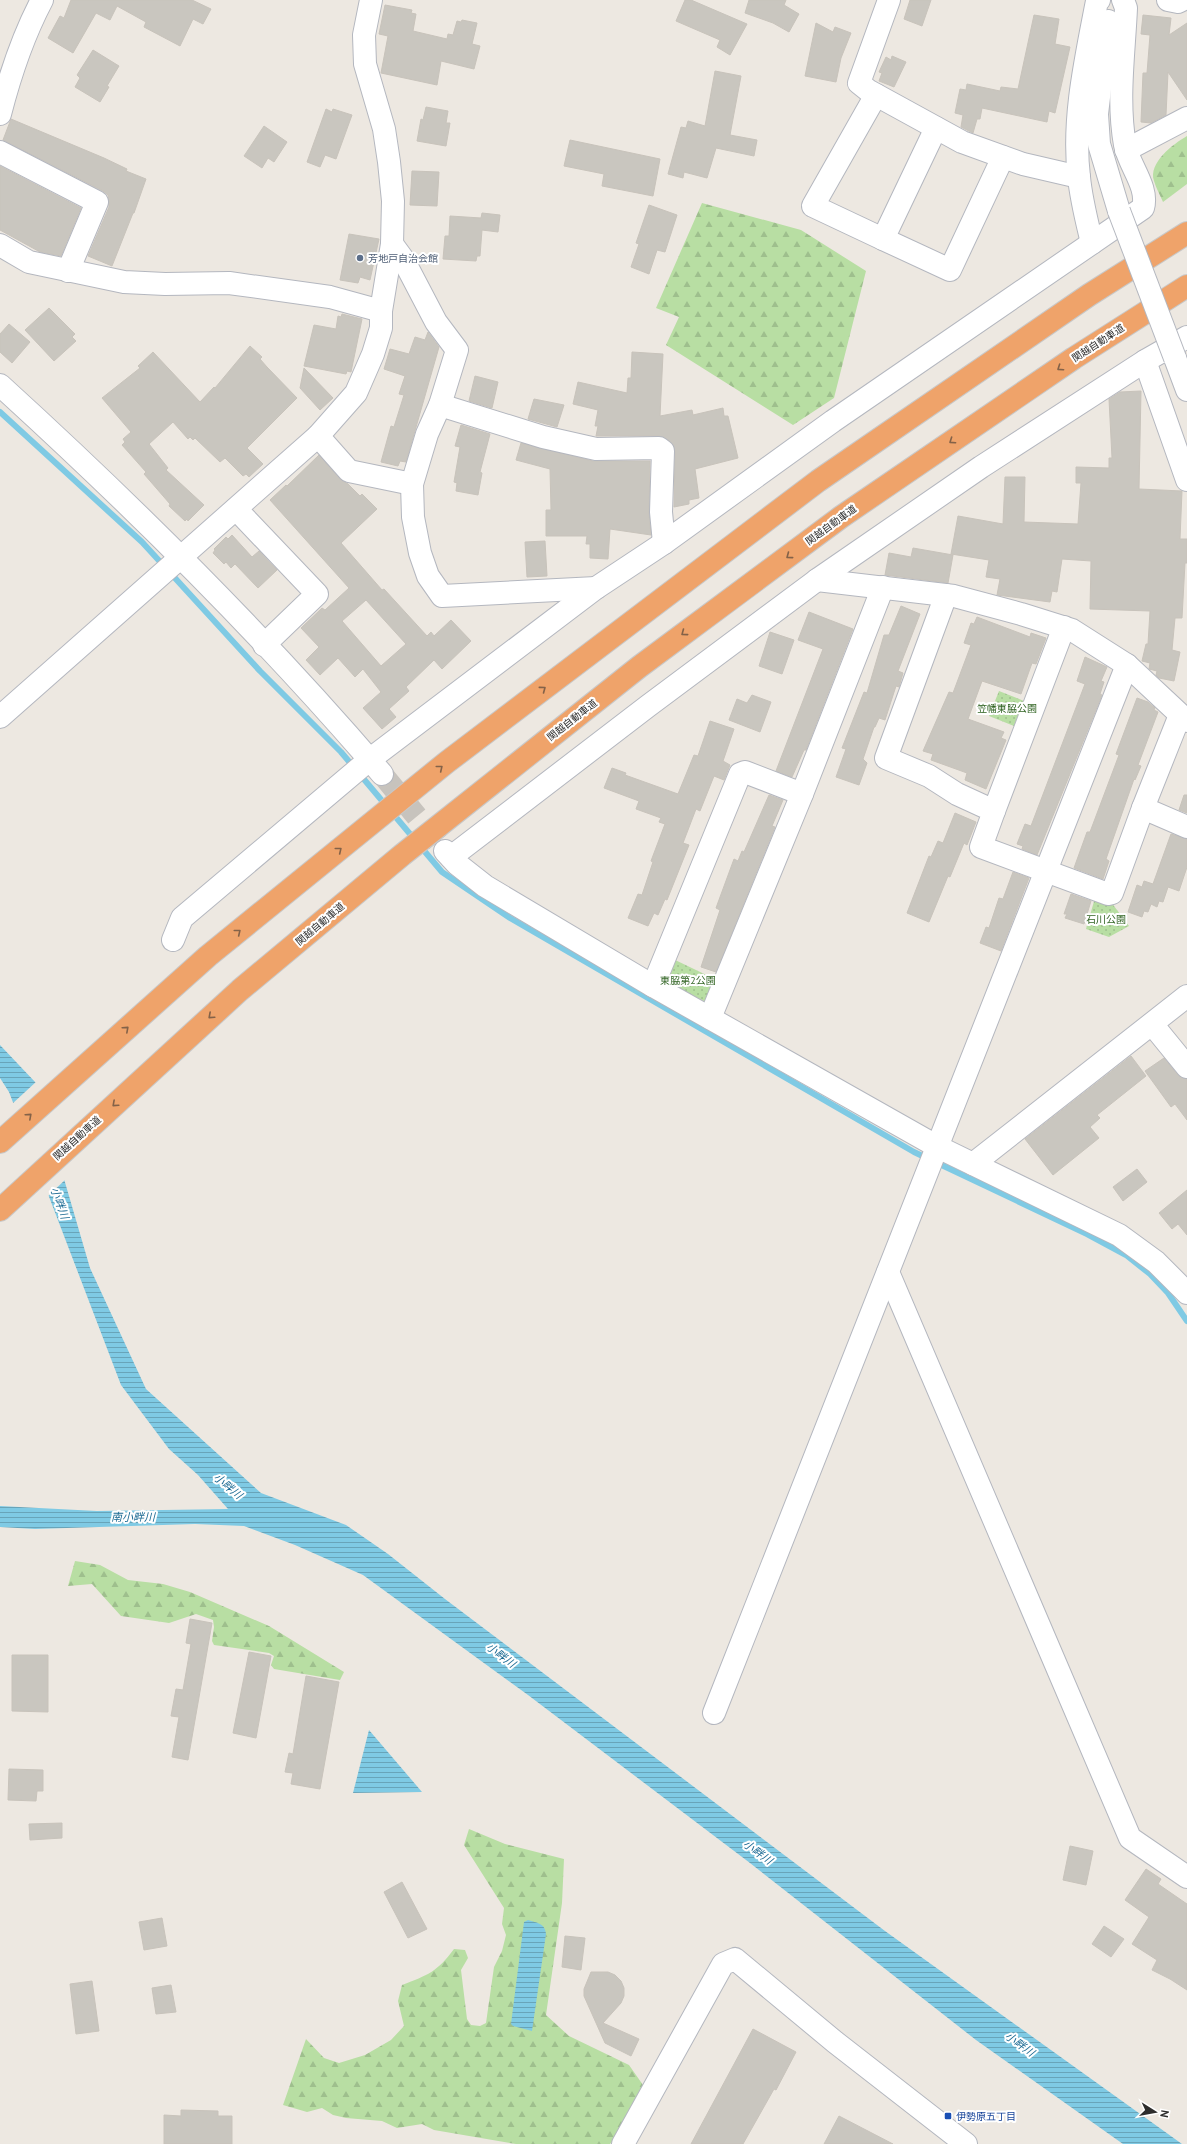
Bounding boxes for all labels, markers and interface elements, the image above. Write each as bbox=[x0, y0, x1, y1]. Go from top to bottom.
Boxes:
place label: 芳地戸自治会館 bbox=[368, 252, 438, 265]
marker: 芳地戸自治会館 bbox=[355, 253, 365, 263]
street label: 関越自動車道 bbox=[1069, 321, 1127, 365]
one-way arrow bbox=[1057, 363, 1064, 371]
one-way arrow bbox=[950, 436, 957, 443]
street label: 関越自動車道 bbox=[803, 502, 859, 548]
one-way arrow bbox=[786, 551, 793, 558]
one-way arrow bbox=[682, 628, 689, 635]
one-way arrow bbox=[539, 687, 546, 694]
street label: 関越自動車道 bbox=[544, 696, 600, 744]
park label: 笠幡東脇公園 bbox=[977, 702, 1037, 715]
one-way arrow bbox=[435, 765, 442, 772]
one-way arrow bbox=[334, 847, 341, 854]
street label: 関越自動車道 bbox=[293, 900, 347, 948]
park label: 石川公園 bbox=[1086, 913, 1126, 926]
one-way arrow bbox=[234, 929, 241, 936]
park label: 東脇第2公園 bbox=[660, 974, 716, 987]
one-way arrow bbox=[209, 1012, 216, 1019]
one-way arrow bbox=[121, 1027, 129, 1034]
one-way arrow bbox=[113, 1099, 120, 1106]
one-way arrow bbox=[24, 1113, 32, 1120]
street label: 関越自動車道 bbox=[50, 1113, 104, 1163]
water label: 小畔川 bbox=[48, 1185, 73, 1222]
water label: 小畔川 bbox=[211, 1470, 246, 1503]
water label: 南小畔川 bbox=[111, 1510, 156, 1524]
water label: 小畔川 bbox=[484, 1639, 519, 1671]
water label: 小畔川 bbox=[741, 1837, 776, 1868]
water label: 小畔川 bbox=[1003, 2029, 1038, 2060]
north arrow bbox=[1135, 2092, 1175, 2132]
text: N bbox=[1157, 2109, 1172, 2119]
place label: 伊勢原五丁目 bbox=[956, 2110, 1016, 2123]
marker: 伊勢原五丁目 bbox=[943, 2111, 953, 2121]

